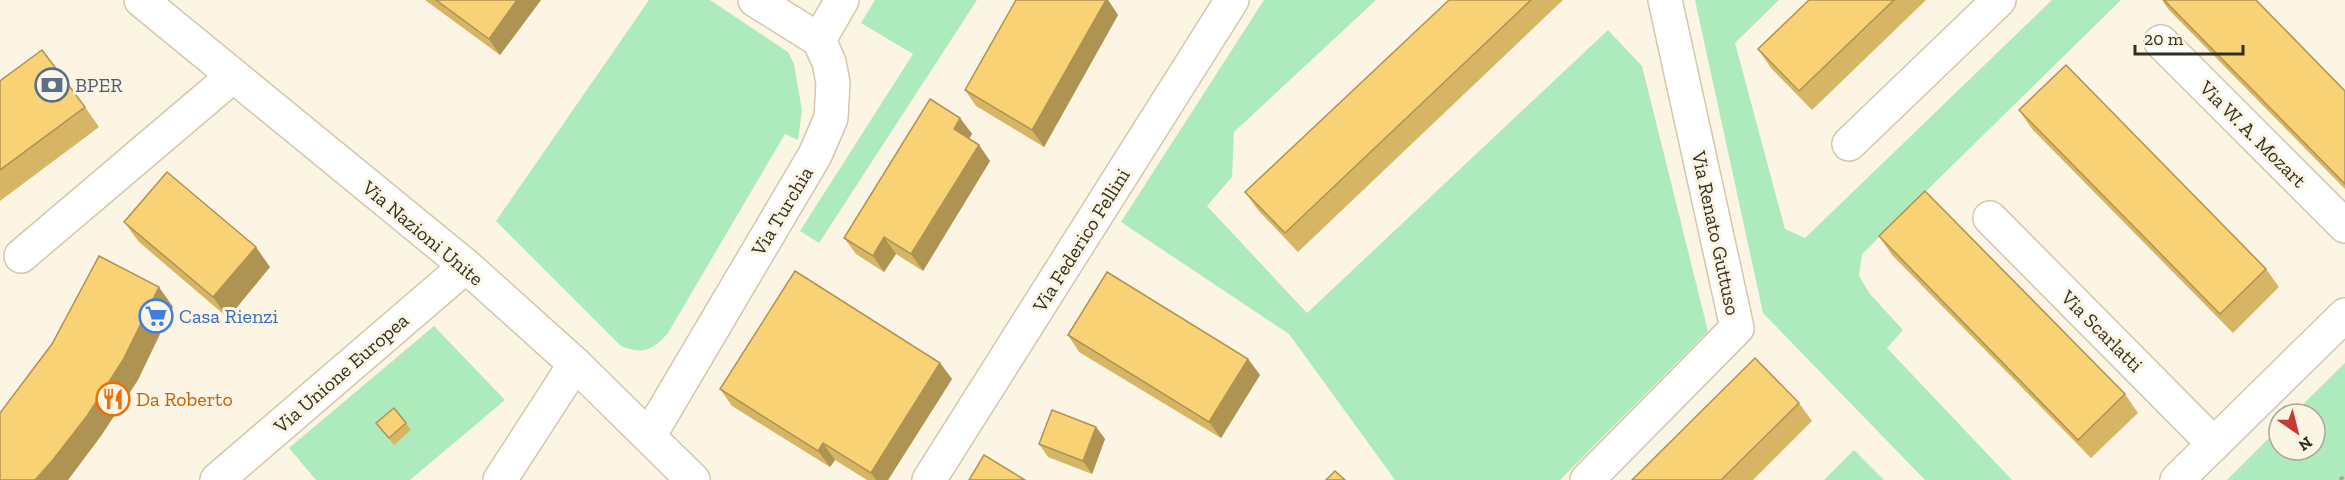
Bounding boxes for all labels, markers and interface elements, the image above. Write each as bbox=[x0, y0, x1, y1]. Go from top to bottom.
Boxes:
scale bar bbox=[2135, 18, 2243, 56]
text: 20 m bbox=[2144, 28, 2184, 50]
bank icon: BPER bbox=[34, 67, 70, 103]
place label: BPER bbox=[75, 73, 123, 97]
street label: Via W. A. Mozart bbox=[2194, 75, 2312, 193]
street label: Via Renato Guttuso bbox=[1687, 148, 1745, 317]
street label: Via Turchia bbox=[746, 162, 818, 261]
street label: Via Federico Fellini bbox=[1027, 164, 1135, 317]
street label: Via Nazioni Unite bbox=[357, 175, 488, 291]
street label: Via Scarlatti bbox=[2055, 284, 2148, 377]
supermarket icon: Casa Rienzi bbox=[138, 298, 174, 334]
place label: Casa Rienzi bbox=[179, 304, 279, 328]
street label: Via Unione Europea bbox=[268, 308, 414, 439]
restaurant icon: Da Roberto bbox=[95, 381, 131, 417]
place label: Da Roberto bbox=[136, 387, 233, 411]
north arrow bbox=[2267, 402, 2327, 462]
text: N bbox=[2295, 433, 2316, 455]

